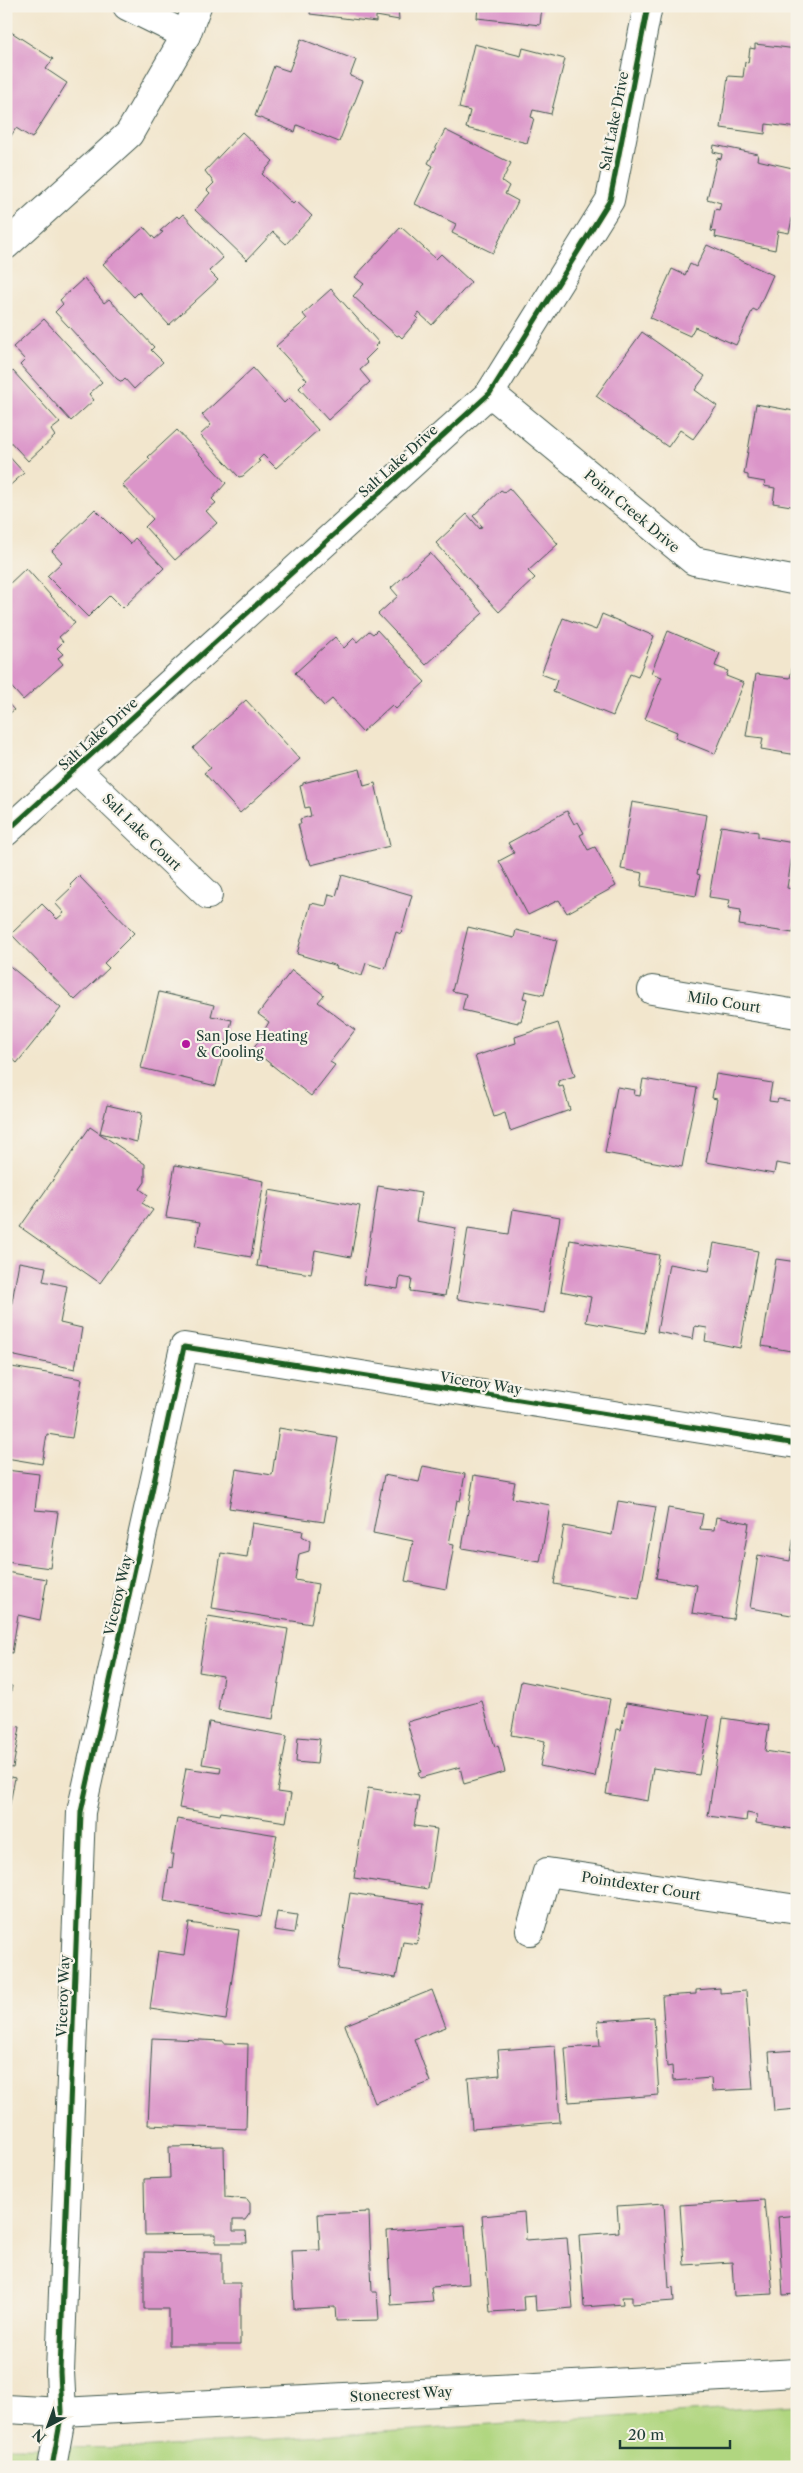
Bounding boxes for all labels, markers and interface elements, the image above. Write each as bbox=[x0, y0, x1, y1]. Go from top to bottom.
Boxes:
street label: Salt Lake Drive bbox=[596, 70, 632, 172]
street label: Salt Lake Drive bbox=[355, 421, 442, 501]
street label: Point Creek Drive bbox=[581, 466, 684, 556]
street label: Salt Lake Drive bbox=[55, 694, 142, 774]
street label: Salt Lake Court bbox=[99, 790, 185, 874]
street label: Milo Court bbox=[686, 987, 762, 1017]
place label: San Jose Heating & Cooling bbox=[196, 1027, 308, 1061]
marker: San Jose Heating & Cooling bbox=[180, 1038, 192, 1050]
street label: Viceroy Way bbox=[438, 1367, 524, 1398]
street label: Viceroy Way bbox=[100, 1552, 136, 1638]
street label: Pointdexter Court bbox=[580, 1868, 702, 1904]
street label: Viceroy Way bbox=[53, 1954, 73, 2039]
street label: Stonecrest Way bbox=[349, 2382, 453, 2406]
north arrow bbox=[22, 2400, 72, 2450]
scale bar bbox=[620, 2418, 730, 2450]
text: N bbox=[29, 2425, 50, 2447]
text: 20 m bbox=[628, 2425, 664, 2444]

